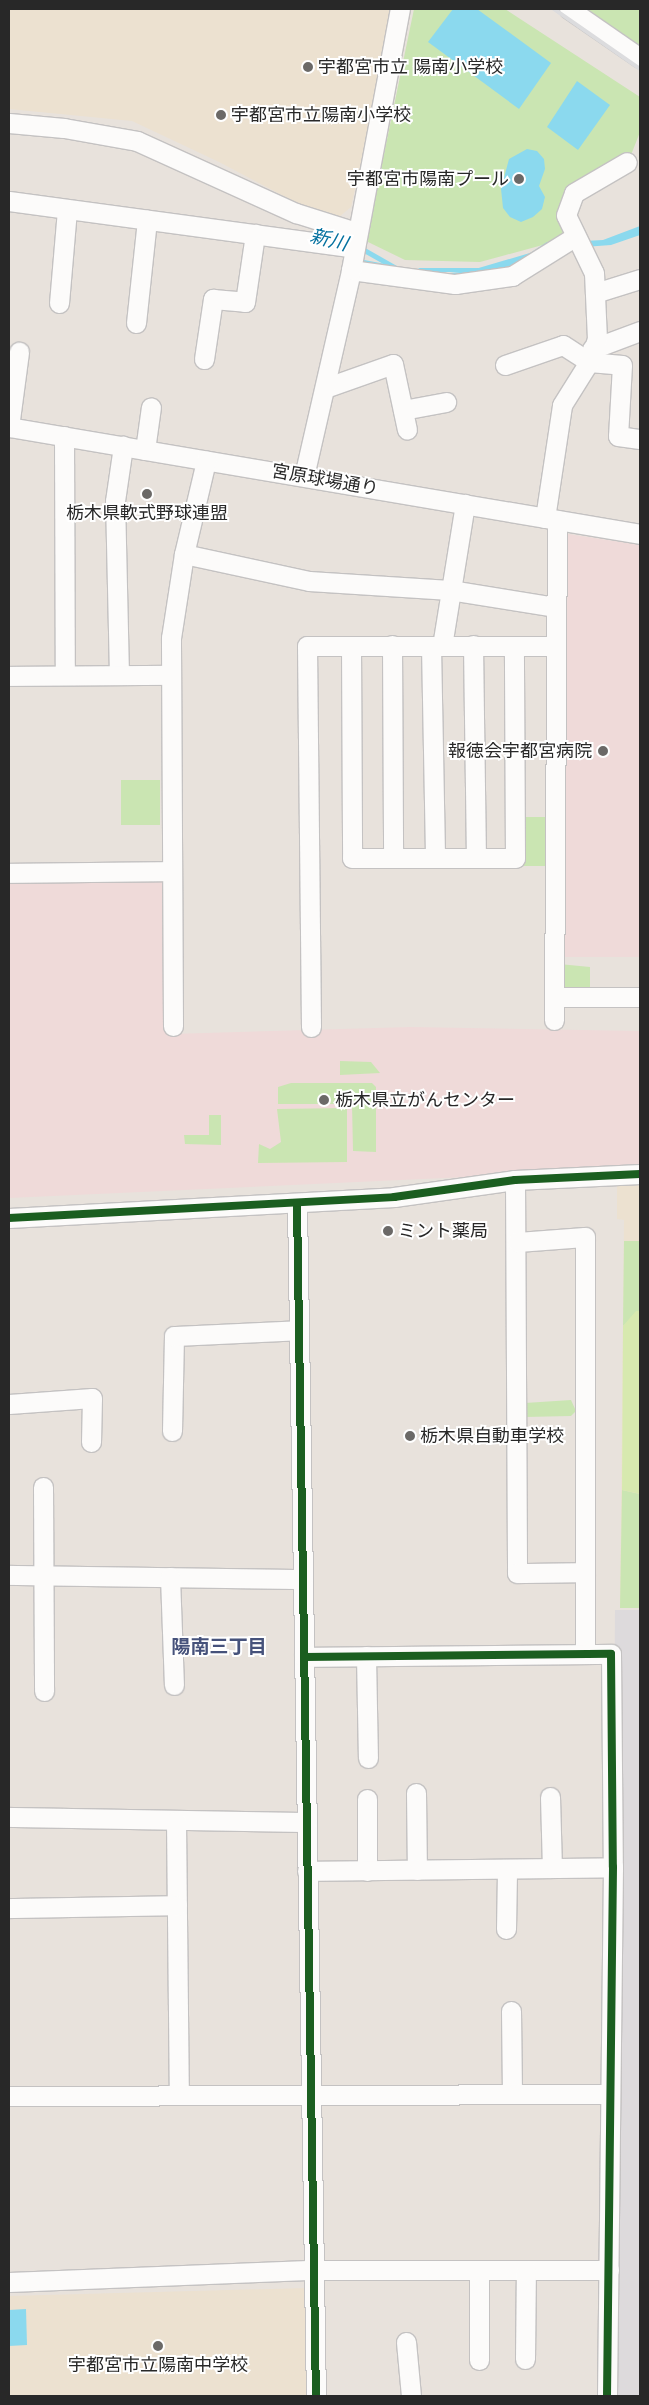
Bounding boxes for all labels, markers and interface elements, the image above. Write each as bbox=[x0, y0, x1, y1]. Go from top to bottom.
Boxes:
place label: 宇都宮市立 陽南小学校 bbox=[318, 56, 503, 78]
marker: 宇都宮市立 陽南小学校 bbox=[302, 61, 314, 73]
place label: 宇都宮市立陽南小学校 bbox=[231, 104, 411, 126]
marker: 宇都宮市立陽南小学校 bbox=[215, 109, 227, 121]
place label: 宇都宮市陽南プール bbox=[347, 168, 509, 190]
marker: 宇都宮市陽南プール bbox=[513, 173, 525, 185]
water label: 新川 bbox=[308, 224, 350, 256]
street label: 宮原球場通り bbox=[270, 460, 380, 500]
marker: 栃木県軟式野球連盟 bbox=[141, 488, 153, 500]
place label: 栃木県軟式野球連盟 bbox=[66, 502, 228, 524]
place label: 報徳会宇都宮病院 bbox=[448, 740, 592, 762]
marker: 報徳会宇都宮病院 bbox=[596, 744, 610, 758]
place label: 栃木県立がんセンター bbox=[335, 1089, 515, 1111]
marker: 栃木県立がんセンター bbox=[317, 1093, 331, 1107]
place label: ミント薬局 bbox=[398, 1220, 488, 1242]
marker: ミント薬局 bbox=[382, 1225, 394, 1237]
place label: 栃木県自動車学校 bbox=[420, 1425, 564, 1447]
marker: 栃木県自動車学校 bbox=[404, 1430, 416, 1442]
district label: 陽南三丁目 bbox=[172, 1636, 266, 1658]
marker: 宇都宮市立陽南中学校 bbox=[152, 2340, 164, 2352]
place label: 宇都宮市立陽南中学校 bbox=[68, 2354, 248, 2376]

